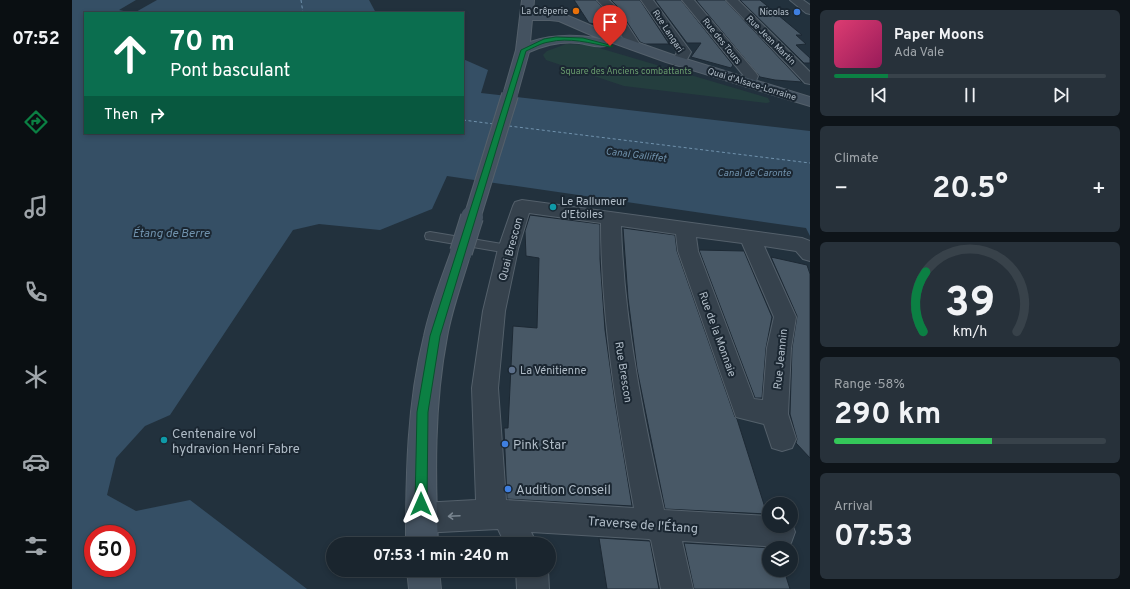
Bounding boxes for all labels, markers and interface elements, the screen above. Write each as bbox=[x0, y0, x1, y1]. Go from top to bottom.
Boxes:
pin bbox=[593, 5, 627, 46]
place label: La Crêperie bbox=[521, 6, 568, 17]
marker: La Crêperie bbox=[571, 6, 581, 16]
place label: Nicolas bbox=[759, 7, 789, 18]
marker: Nicolas bbox=[792, 7, 802, 17]
street label: Rue Langari bbox=[650, 8, 685, 55]
icon: arrive bbox=[599, 11, 621, 33]
street label: Rue Jean Martin bbox=[744, 13, 798, 67]
street label: Rue des Tours bbox=[700, 16, 743, 66]
text: 70 m bbox=[170, 25, 235, 61]
text: Paper Moons bbox=[894, 26, 984, 45]
text: 07:52 bbox=[12, 28, 60, 51]
icon: ahead bbox=[104, 28, 156, 80]
text: Ada Vale bbox=[894, 45, 944, 61]
text: Pont basculant bbox=[170, 60, 290, 83]
park label: Square des Anciens combattants bbox=[560, 66, 692, 77]
street label: Quai d'Alsace-Lorraine bbox=[706, 66, 798, 103]
icon: previous bbox=[868, 84, 890, 106]
icon: pause bbox=[959, 84, 981, 106]
icon: next bbox=[1050, 84, 1072, 106]
icon: right bbox=[146, 104, 168, 126]
text: Then bbox=[104, 106, 138, 125]
icon: directions bbox=[22, 108, 50, 136]
water label: Canal Galliffet bbox=[605, 145, 667, 166]
text: Climate bbox=[834, 151, 879, 167]
water label: Canal de Caronte bbox=[717, 167, 792, 180]
text: 20.5° bbox=[932, 171, 1008, 208]
text: − bbox=[834, 176, 848, 203]
text: + bbox=[1092, 176, 1106, 203]
icon: music bbox=[22, 193, 50, 221]
place label: Le Rallumeur d'Etoiles bbox=[561, 195, 627, 222]
marker: Le Rallumeur d'Etoiles bbox=[548, 202, 558, 212]
street label: Quai Brescon bbox=[496, 216, 526, 283]
water label: Étang de Berre bbox=[132, 226, 210, 242]
icon: phone bbox=[22, 278, 50, 306]
text: 39 bbox=[945, 278, 995, 331]
street label: Rue de la Monnaie bbox=[695, 290, 739, 379]
text: km/h bbox=[953, 323, 987, 341]
street label: Rue Jeannin bbox=[771, 328, 791, 390]
street label: Rue Brescon bbox=[611, 341, 635, 404]
icon: climate bbox=[22, 363, 50, 391]
place label: La Vénitienne bbox=[520, 364, 587, 378]
marker: La Vénitienne bbox=[507, 365, 517, 375]
text: Range · 58% bbox=[834, 377, 905, 393]
text: 290 km bbox=[834, 397, 941, 434]
place label: Centenaire vol hydravion Henri Fabre bbox=[172, 427, 300, 458]
marker: Centenaire vol hydravion Henri Fabre bbox=[159, 435, 169, 445]
place label: Pink Star bbox=[513, 438, 566, 454]
marker: Pink Star bbox=[500, 439, 510, 449]
icon: car bbox=[22, 448, 50, 476]
position arrow bbox=[400, 483, 442, 525]
place label: Audition Conseil bbox=[516, 483, 611, 499]
marker: Audition Conseil bbox=[503, 484, 513, 494]
map controls bbox=[762, 497, 798, 577]
button: search bbox=[762, 497, 798, 533]
text: Arrival bbox=[834, 499, 873, 515]
one-way arrow bbox=[448, 512, 461, 519]
street label: Traverse de l'Étang bbox=[587, 512, 699, 538]
text: 07:53 bbox=[834, 519, 913, 556]
speed limit sign: 50 bbox=[84, 525, 136, 577]
icon: filters bbox=[22, 532, 50, 560]
button: layers bbox=[762, 541, 798, 577]
text: 07:53 · 1 min · 240 m bbox=[373, 547, 509, 566]

